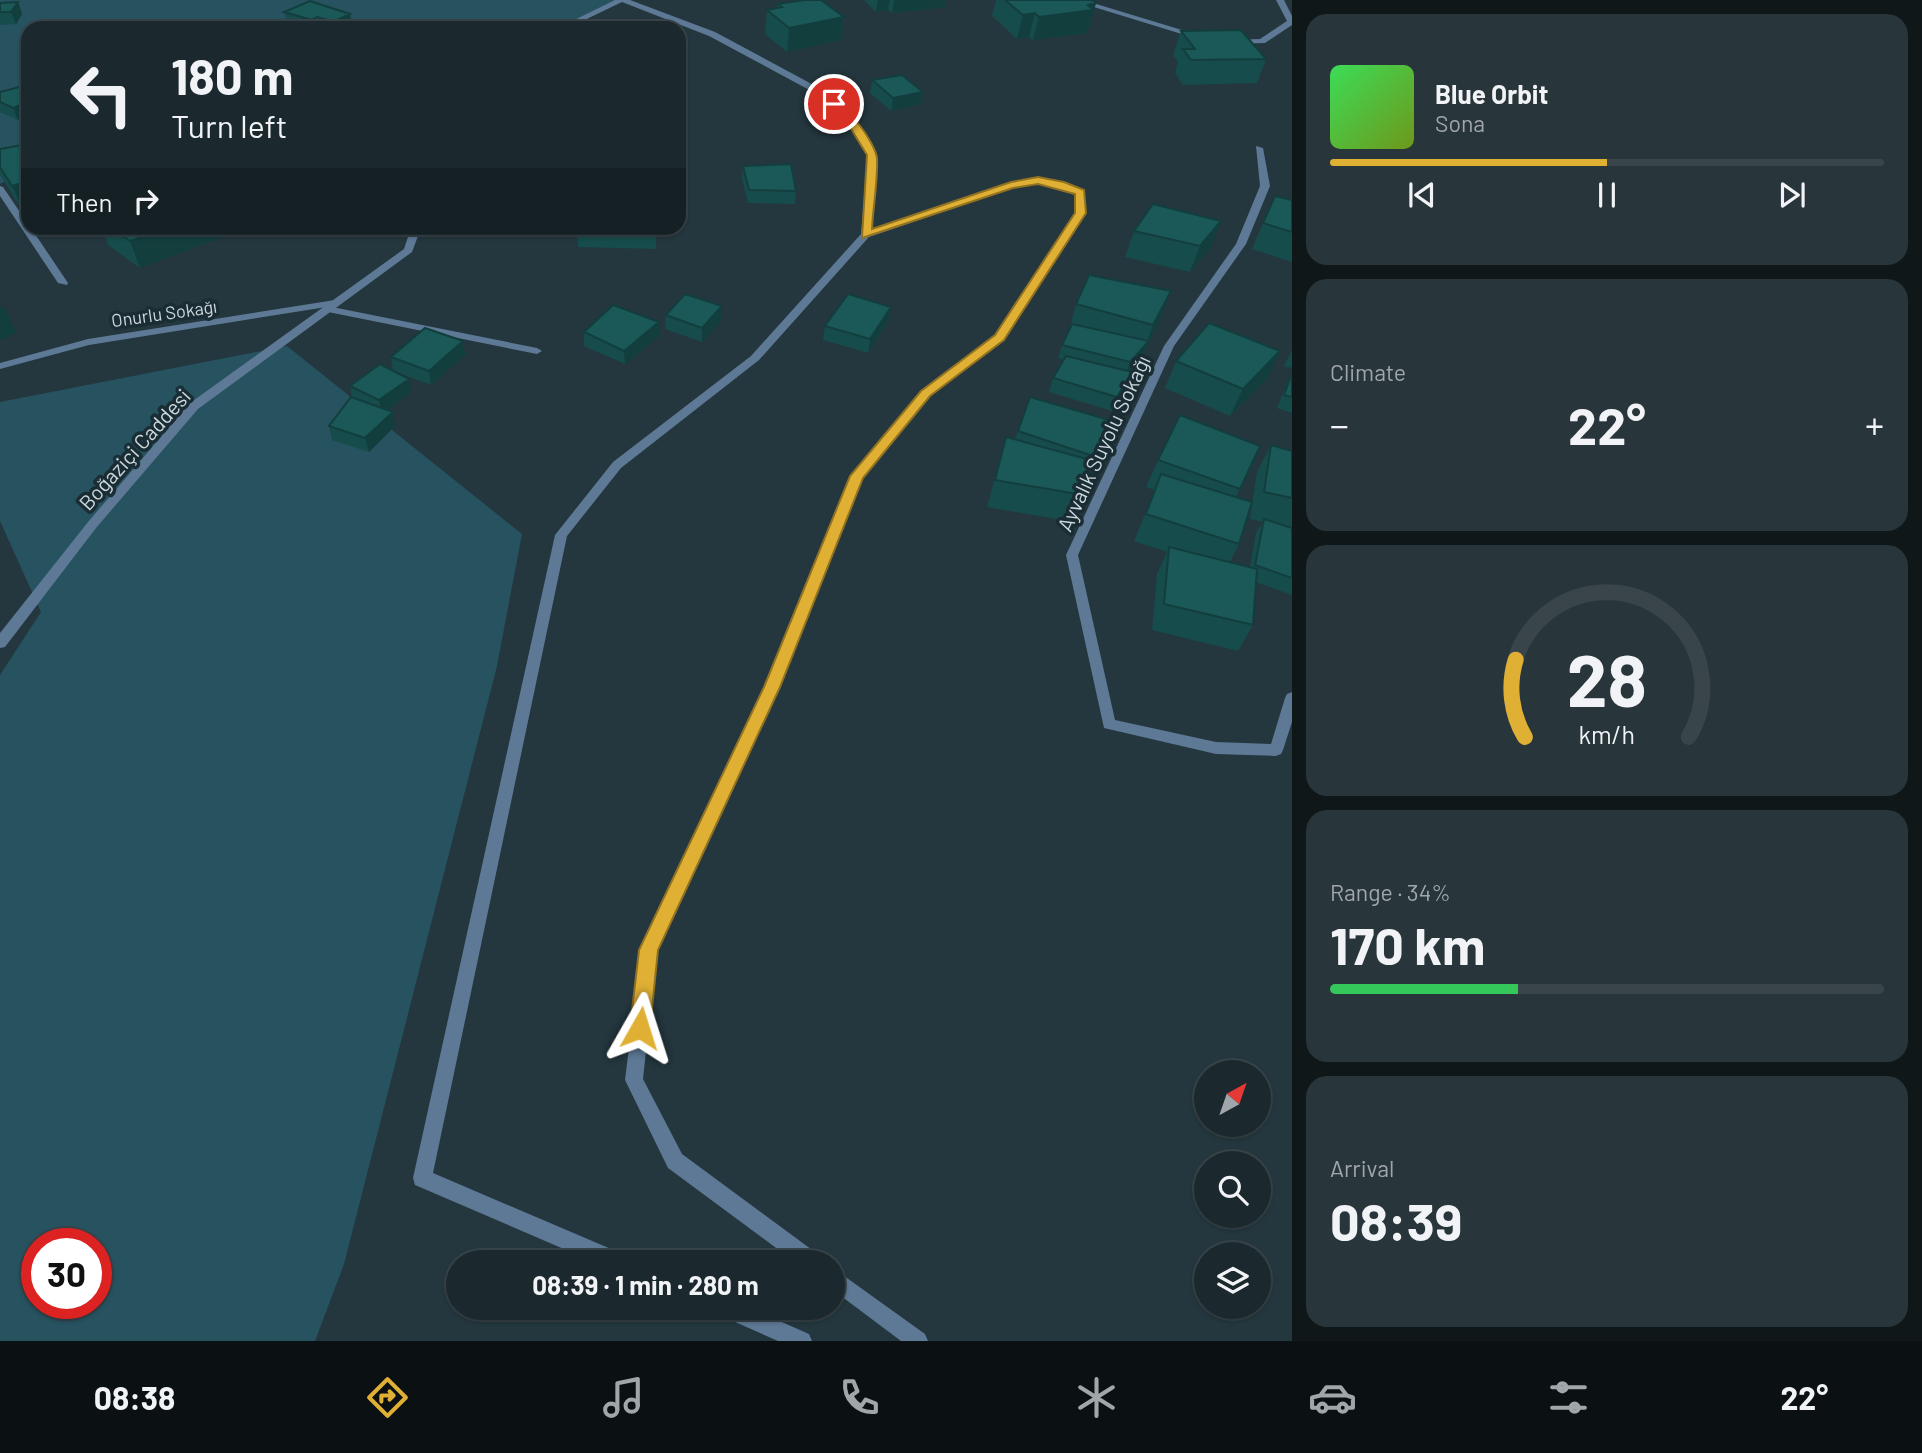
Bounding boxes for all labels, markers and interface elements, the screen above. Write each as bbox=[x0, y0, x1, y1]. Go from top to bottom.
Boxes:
text: 180 m bbox=[171, 46, 294, 105]
icon: left bbox=[56, 49, 147, 140]
pin bbox=[804, 74, 864, 134]
text: Blue Orbit bbox=[1435, 78, 1548, 109]
icon: arrive bbox=[815, 85, 853, 123]
text: Turn left bbox=[171, 106, 288, 144]
text: Sona bbox=[1435, 109, 1485, 137]
icon: previous bbox=[1403, 176, 1441, 214]
icon: pause bbox=[1588, 176, 1626, 214]
icon: next bbox=[1773, 176, 1811, 214]
icon: right bbox=[127, 182, 165, 220]
text: Then bbox=[56, 186, 113, 217]
street label: Onurlu Sokağı bbox=[110, 295, 218, 331]
street label: Ayvalık Suyolu Sokağı bbox=[1051, 351, 1155, 535]
text: Climate bbox=[1330, 358, 1406, 386]
street label: Boğaziçi Caddesi bbox=[73, 383, 195, 515]
text: 22° bbox=[1568, 393, 1646, 455]
text: − bbox=[1330, 401, 1349, 447]
text: + bbox=[1865, 401, 1884, 447]
text: 28 bbox=[1567, 634, 1647, 722]
text: km/h bbox=[1579, 718, 1635, 748]
text: Range · 34% bbox=[1330, 878, 1451, 906]
text: 170 km bbox=[1330, 913, 1485, 975]
position arrow bbox=[603, 991, 677, 1065]
north arrow bbox=[1194, 1060, 1270, 1138]
map controls bbox=[1194, 1060, 1271, 1319]
button: search bbox=[1194, 1151, 1271, 1228]
text: Arrival bbox=[1330, 1154, 1394, 1182]
text: 08:39 bbox=[1330, 1189, 1462, 1251]
speed limit sign: 30 bbox=[21, 1228, 112, 1319]
button: layers bbox=[1194, 1242, 1271, 1319]
text: 08:39 · 1 min · 280 m bbox=[532, 1269, 759, 1300]
icon: directions bbox=[363, 1373, 412, 1422]
icon: music bbox=[599, 1373, 648, 1422]
icon: phone bbox=[835, 1373, 884, 1422]
icon: climate bbox=[1072, 1373, 1121, 1422]
icon: car bbox=[1308, 1373, 1357, 1422]
icon: filters bbox=[1544, 1373, 1593, 1422]
text: 08:38 bbox=[94, 1378, 175, 1416]
text: 22° bbox=[1780, 1378, 1828, 1416]

